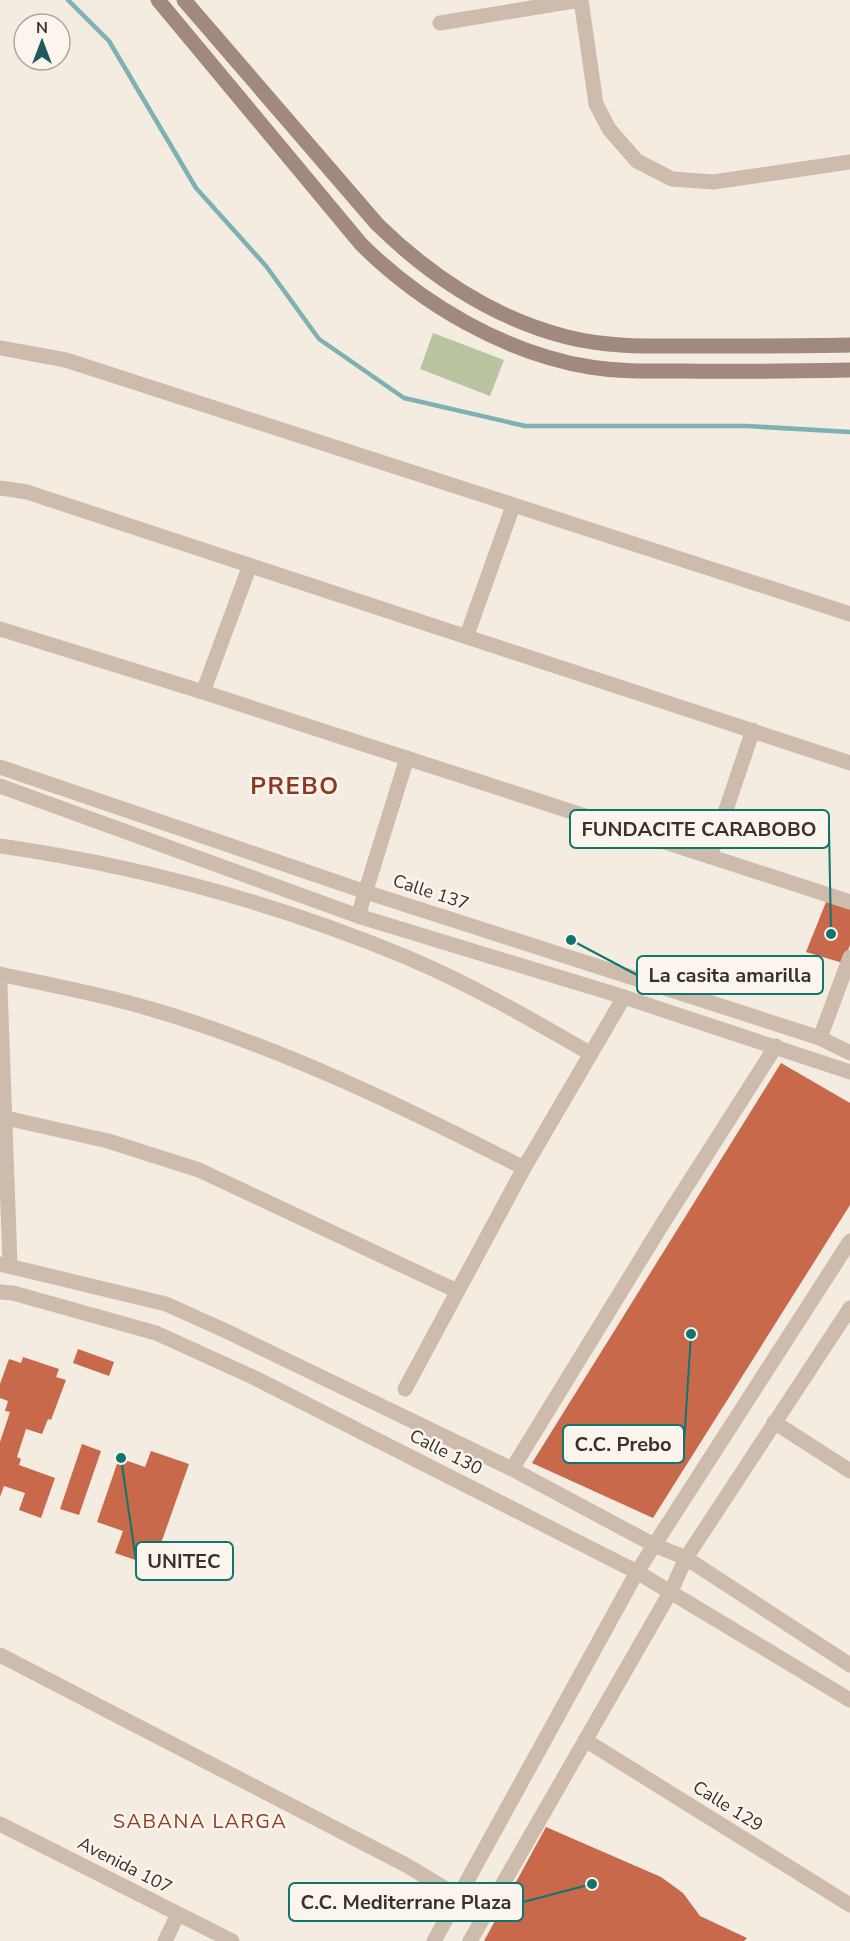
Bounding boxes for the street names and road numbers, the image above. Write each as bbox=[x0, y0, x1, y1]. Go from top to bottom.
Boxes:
street label: Calle 137 bbox=[390, 868, 472, 916]
street label: Calle 130 bbox=[406, 1423, 486, 1481]
street label: Calle 129 bbox=[688, 1775, 768, 1837]
street label: Avenida 107 bbox=[74, 1831, 176, 1899]

